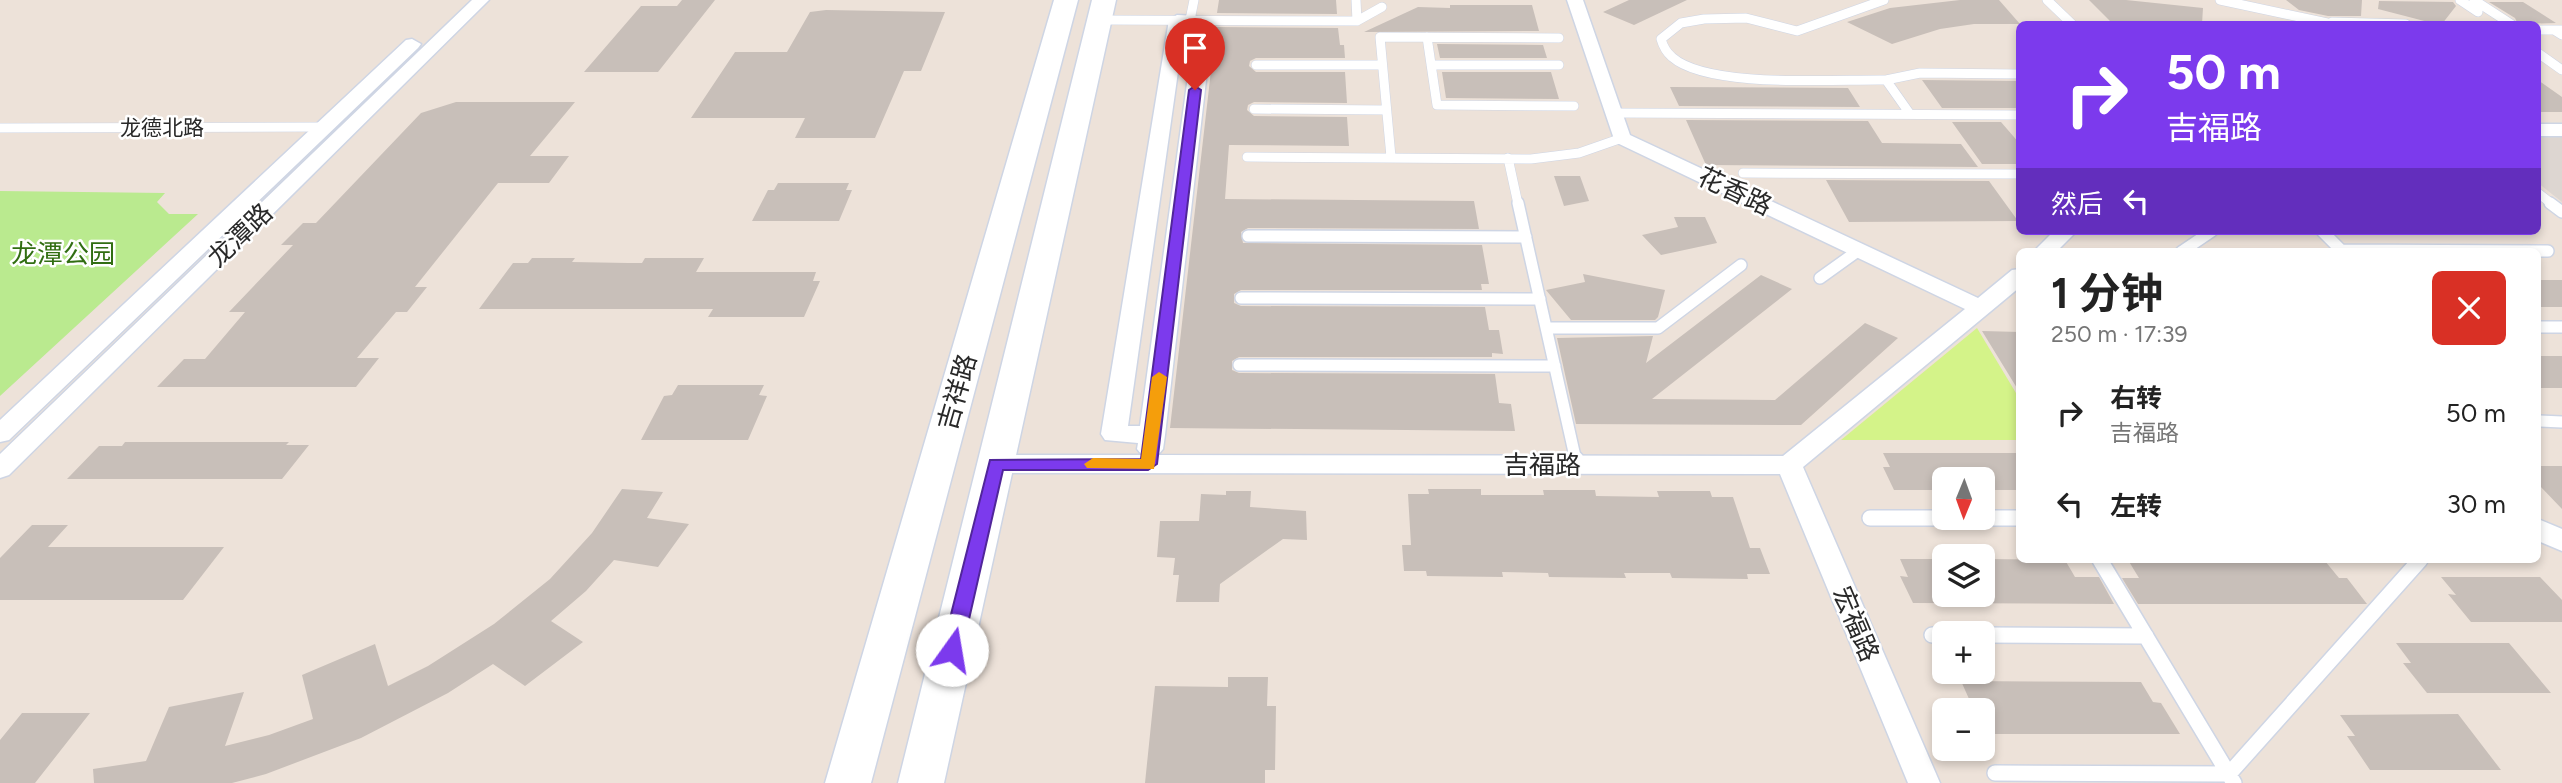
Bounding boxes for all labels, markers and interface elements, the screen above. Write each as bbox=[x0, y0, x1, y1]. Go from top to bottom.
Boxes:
pin bbox=[1165, 18, 1225, 90]
icon: arrive bbox=[1176, 29, 1214, 67]
text: 50 m bbox=[2166, 42, 2281, 101]
icon: right bbox=[2051, 49, 2142, 140]
text: 吉福路 bbox=[2166, 109, 2262, 147]
street label: 龙德北路 bbox=[120, 115, 204, 140]
street label: 花香路 bbox=[1693, 160, 1777, 222]
icon: left bbox=[2117, 182, 2155, 220]
text: 然后 bbox=[2051, 188, 2103, 220]
street label: 龙潭路 bbox=[201, 196, 279, 274]
park label: 龙潭公园 bbox=[11, 238, 115, 270]
text: 1 分钟 bbox=[2051, 268, 2163, 319]
button: close bbox=[2432, 271, 2506, 345]
text: 250 m · 17:39 bbox=[2051, 320, 2187, 348]
street label: 吉祥路 bbox=[931, 350, 983, 434]
text: 右转 bbox=[2110, 382, 2162, 414]
icon: right bbox=[2051, 394, 2089, 432]
text: 50 m bbox=[2446, 397, 2506, 429]
text: 吉福路 bbox=[2110, 419, 2179, 447]
street label: 吉福路 bbox=[1503, 449, 1581, 481]
north arrow bbox=[1932, 467, 1995, 530]
map controls bbox=[1932, 467, 1995, 761]
icon: left bbox=[2051, 485, 2089, 523]
text: 30 m bbox=[2447, 488, 2506, 520]
text: 左转 bbox=[2110, 490, 2162, 522]
button: layers bbox=[1932, 544, 1995, 607]
street label: 宏福路 bbox=[1826, 582, 1886, 666]
position arrow bbox=[915, 613, 989, 687]
button: + bbox=[1932, 621, 1995, 684]
button: − bbox=[1932, 698, 1995, 761]

